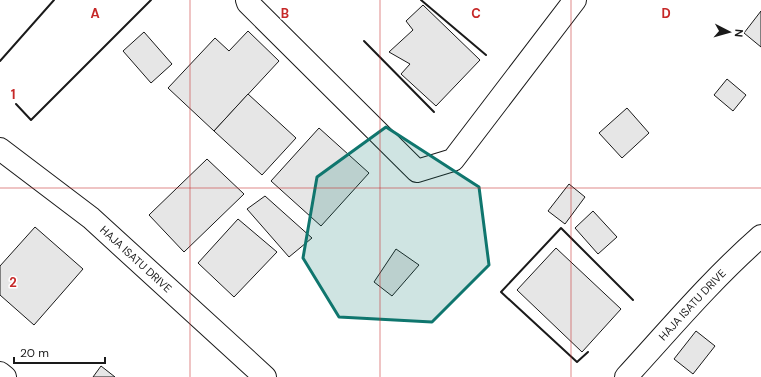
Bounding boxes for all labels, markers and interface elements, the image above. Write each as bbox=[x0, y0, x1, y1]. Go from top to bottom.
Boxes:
text: A bbox=[90, 5, 100, 22]
text: B bbox=[281, 5, 289, 22]
text: C bbox=[471, 5, 481, 22]
text: D bbox=[661, 5, 671, 22]
north arrow bbox=[709, 12, 749, 52]
text: N bbox=[732, 28, 746, 38]
text: 1 bbox=[11, 86, 15, 103]
street label: HAJA ISATU DRIVE bbox=[97, 223, 175, 295]
street label: HAJA ISATU DRIVE bbox=[656, 266, 729, 343]
text: 2 bbox=[9, 274, 17, 291]
scale bar bbox=[14, 339, 105, 365]
text: 20 m bbox=[20, 345, 49, 361]

